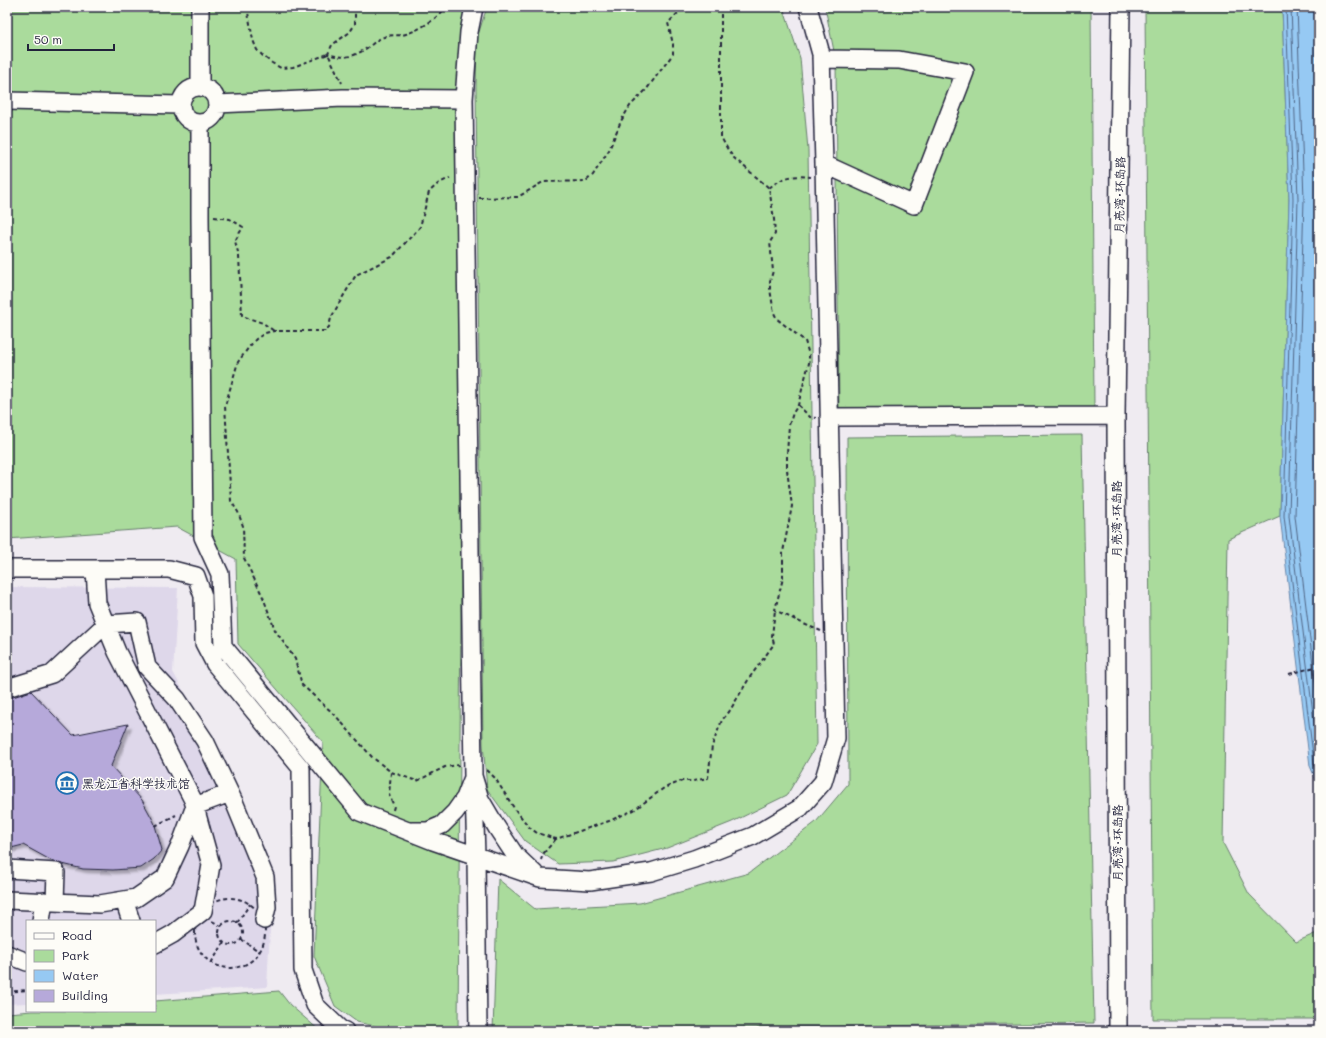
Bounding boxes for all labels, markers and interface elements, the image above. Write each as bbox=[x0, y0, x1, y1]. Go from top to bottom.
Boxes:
scale bar bbox=[28, 26, 114, 52]
text: 50 m bbox=[34, 31, 62, 47]
street label: 月亮湾·环岛路 bbox=[1110, 156, 1128, 234]
street label: 月亮湾·环岛路 bbox=[1108, 480, 1124, 558]
museum icon: 黑龙江省科学技术馆 bbox=[54, 770, 80, 796]
place label: 黑龙江省科学技术馆 bbox=[82, 775, 190, 791]
street label: 月亮湾·环岛路 bbox=[1109, 804, 1125, 882]
legend bbox=[26, 920, 156, 1012]
text: Road bbox=[62, 927, 92, 943]
text: Park bbox=[62, 947, 89, 963]
text: Water bbox=[62, 967, 99, 983]
text: Building bbox=[62, 987, 108, 1003]

